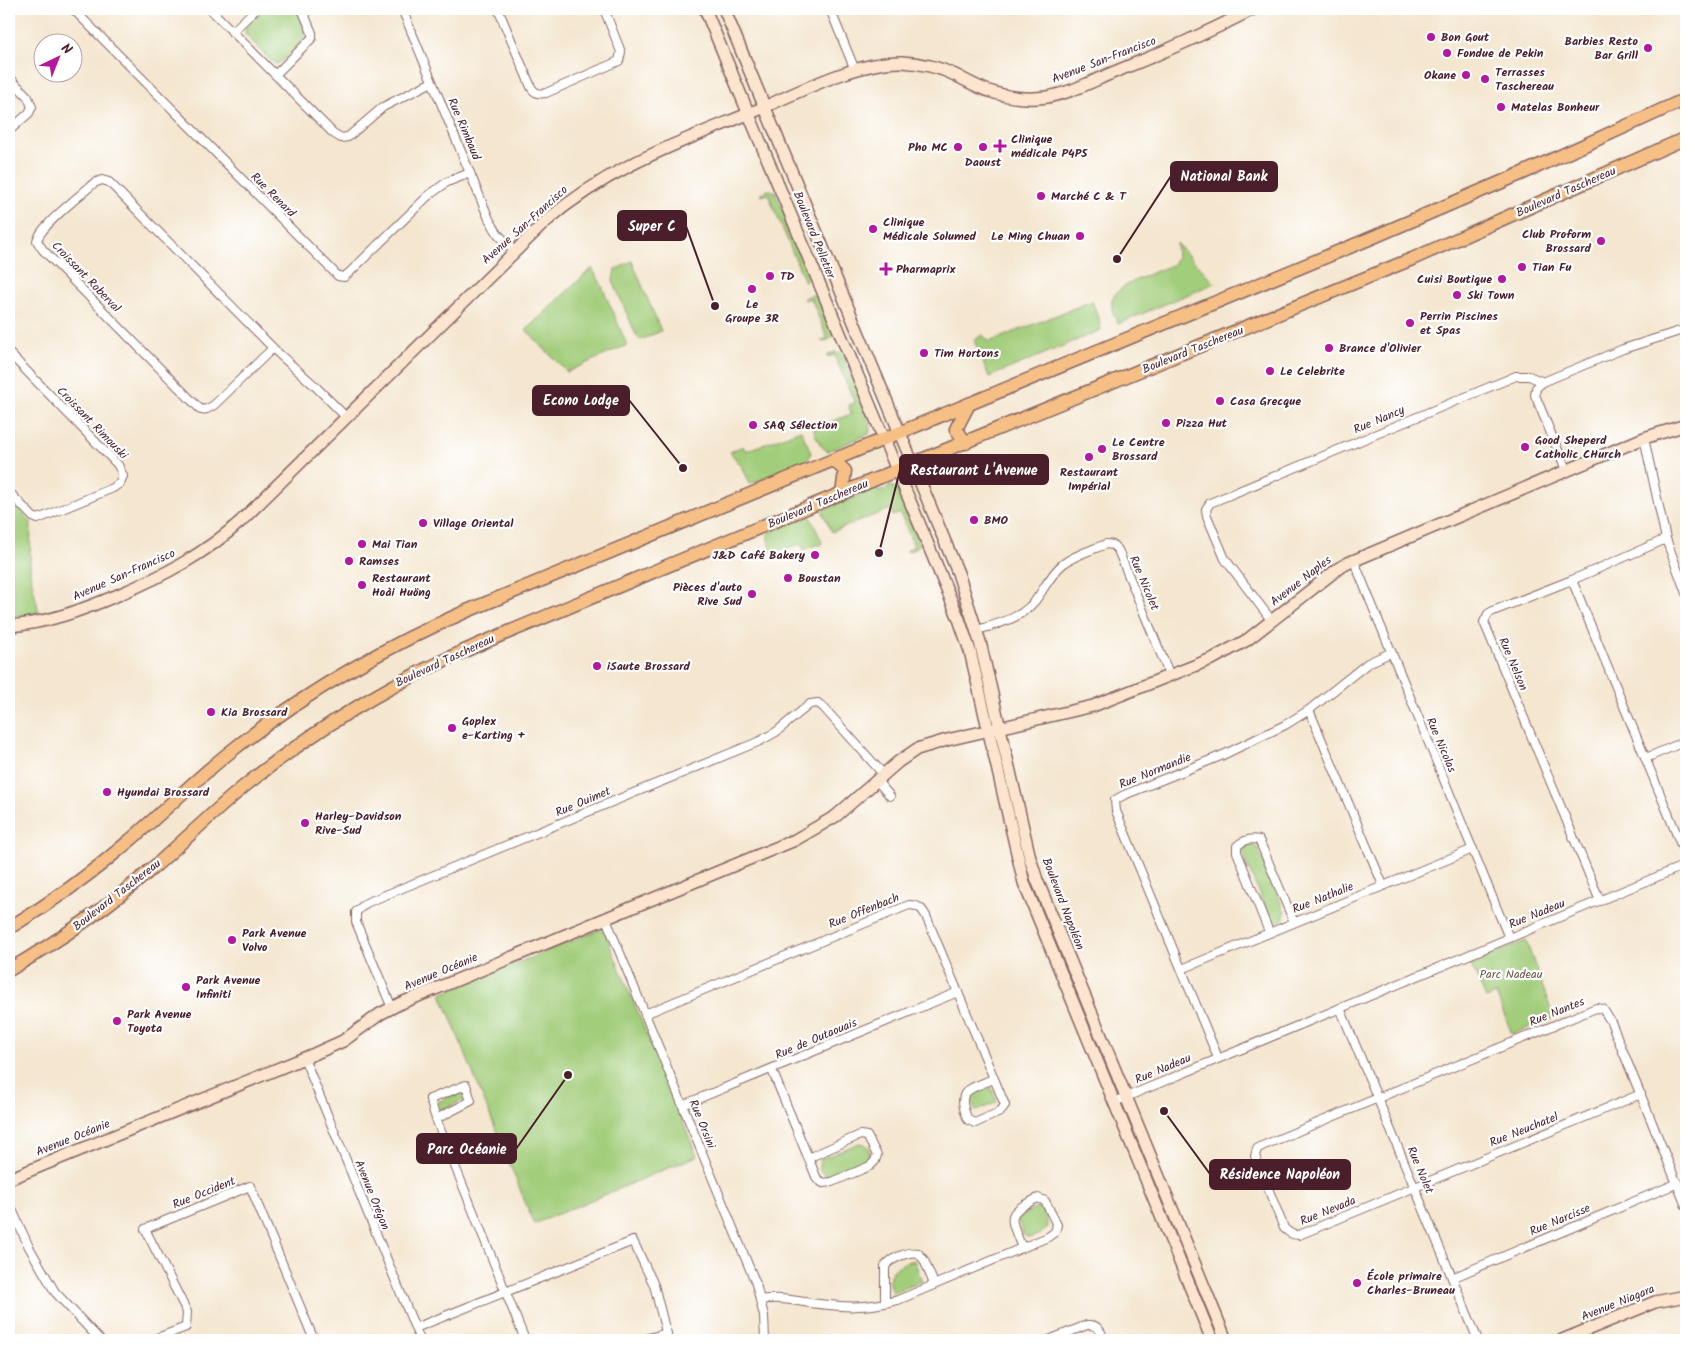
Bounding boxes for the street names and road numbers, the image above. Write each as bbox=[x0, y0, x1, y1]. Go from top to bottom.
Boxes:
street label: Avenue San-Francisco bbox=[1049, 31, 1159, 89]
street label: Rue Rimbaud bbox=[442, 95, 486, 164]
street label: Boulevard Taschereau bbox=[1513, 161, 1619, 223]
street label: Rue Renard bbox=[246, 168, 301, 223]
street label: Avenue San-Francisco bbox=[478, 181, 572, 269]
street label: Boulevard Pelletier bbox=[788, 188, 841, 282]
street label: Croissant Roberval bbox=[47, 237, 125, 317]
street label: Boulevard Taschereau bbox=[1139, 321, 1247, 379]
street label: Croissant Rimouski bbox=[52, 382, 133, 465]
street label: Rue Nancy bbox=[1350, 401, 1408, 439]
street label: Boulevard Taschereau bbox=[765, 474, 872, 534]
street label: Avenue San-Francisco bbox=[70, 544, 178, 606]
street label: Avenue Naples bbox=[1266, 551, 1336, 611]
street label: Rue Nicolet bbox=[1124, 553, 1164, 614]
street label: Boulevard Taschereau bbox=[392, 630, 498, 692]
street label: Rue Nelson bbox=[1493, 634, 1533, 694]
street label: Rue Nicolas bbox=[1421, 714, 1461, 776]
street label: Rue Normandie bbox=[1116, 748, 1195, 794]
street label: Rue Ouimet bbox=[552, 782, 614, 822]
street label: Boulevard Taschereau bbox=[69, 854, 165, 936]
street label: Boulevard Napoléon bbox=[1037, 855, 1089, 953]
street label: Rue Nathalie bbox=[1289, 877, 1357, 919]
street label: Rue Offenbach bbox=[826, 888, 902, 934]
street label: Rue Nadeau bbox=[1506, 894, 1568, 934]
street label: Avenue Océanie bbox=[401, 948, 481, 996]
street label: Rue Nantes bbox=[1526, 992, 1588, 1032]
street label: Rue de Outaouais bbox=[772, 1013, 860, 1065]
street label: Rue Nadeau bbox=[1132, 1049, 1194, 1089]
street label: Rue Orsini bbox=[684, 1097, 721, 1153]
street label: Rue Neuchatel bbox=[1487, 1108, 1561, 1152]
street label: Avenue Océanie bbox=[33, 1114, 113, 1161]
street label: Rue Nolet bbox=[1402, 1143, 1439, 1197]
street label: Avenue Orégon bbox=[349, 1157, 395, 1233]
street label: Rue Occident bbox=[170, 1172, 239, 1214]
street label: Rue Nevada bbox=[1297, 1191, 1359, 1231]
street label: Rue Narcisse bbox=[1527, 1198, 1594, 1241]
street label: Avenue Niagara bbox=[1578, 1280, 1658, 1326]

